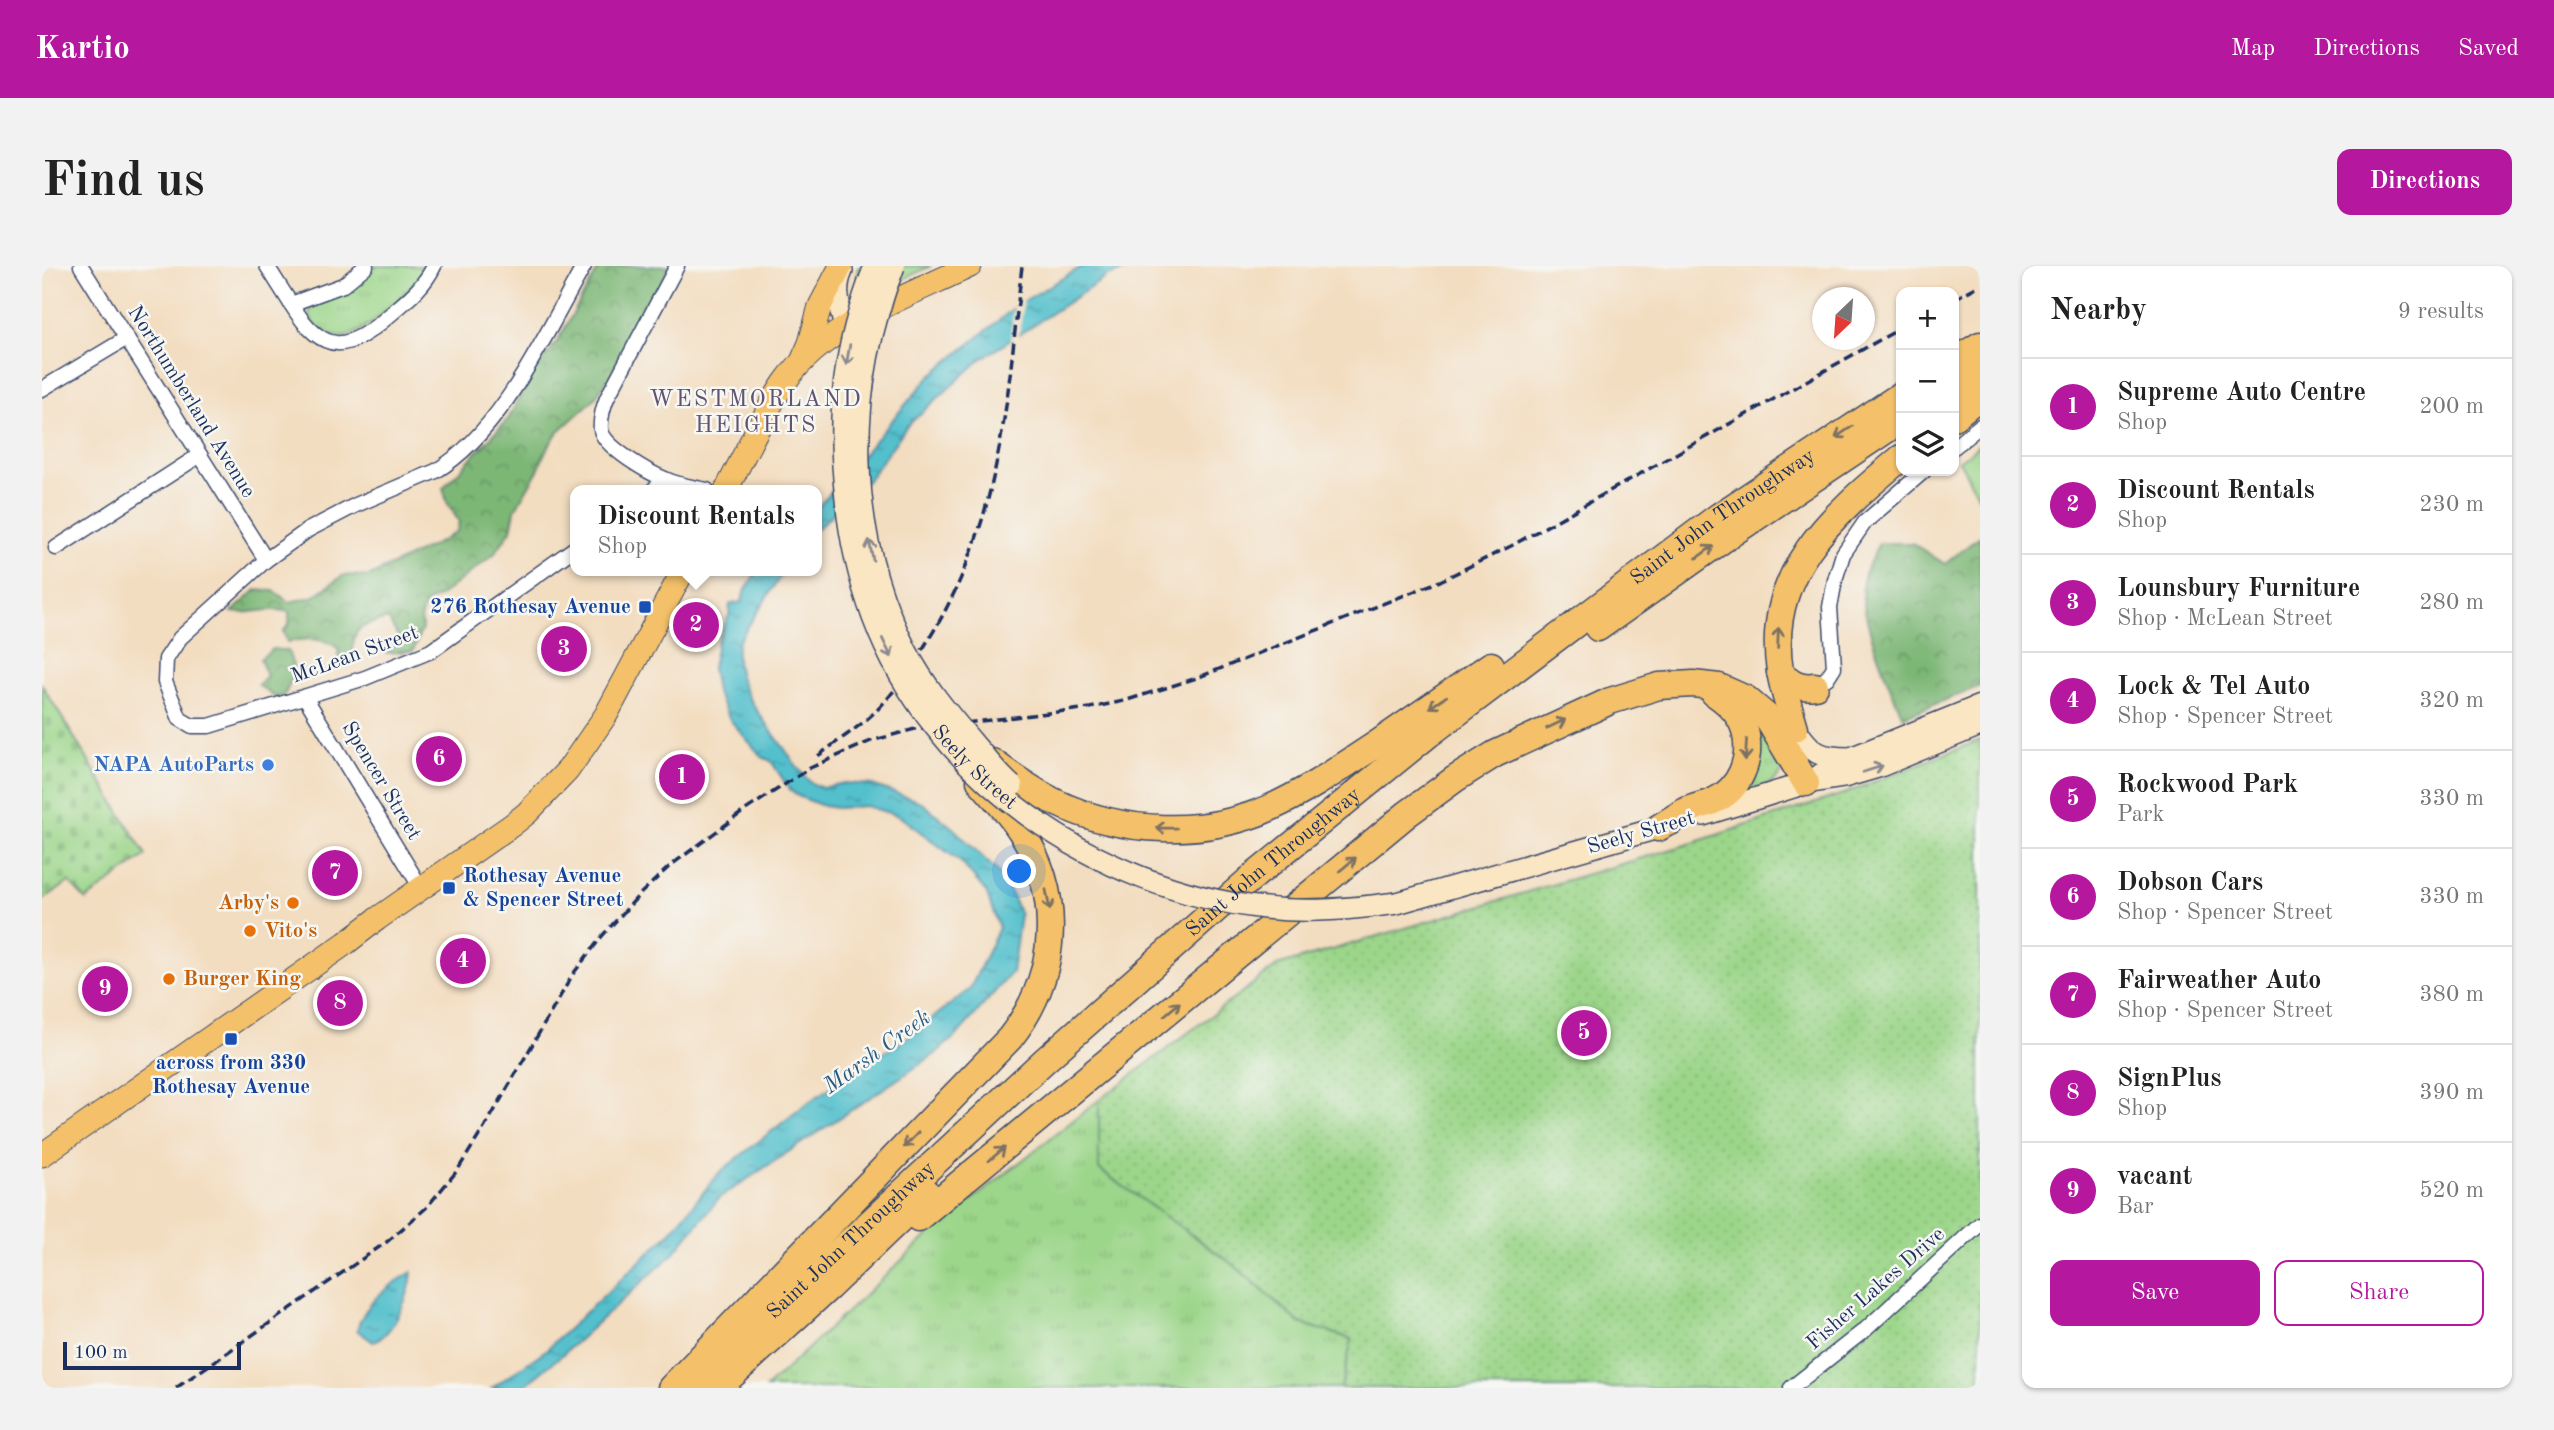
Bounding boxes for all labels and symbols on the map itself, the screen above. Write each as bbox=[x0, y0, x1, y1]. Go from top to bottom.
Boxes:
north arrow bbox=[1812, 287, 1875, 350]
street label: Northumberland Avenue bbox=[123, 302, 259, 502]
one-way arrow bbox=[841, 343, 855, 366]
district label: WESTMORLAND HEIGHTS bbox=[649, 388, 863, 437]
one-way arrow bbox=[1835, 425, 1854, 440]
street label: Saint John Throughway bbox=[1627, 445, 1819, 589]
one-way arrow bbox=[863, 539, 877, 562]
one-way arrow bbox=[1695, 545, 1714, 559]
place label: 276 Rothesay Avenue bbox=[430, 597, 631, 618]
marker: 276 Rothesay Avenue bbox=[637, 599, 653, 615]
pin: 2 bbox=[673, 599, 719, 651]
street label: McLean Street bbox=[289, 622, 421, 688]
pin: 3 bbox=[541, 623, 587, 675]
one-way arrow bbox=[1772, 626, 1785, 649]
one-way arrow bbox=[881, 637, 895, 658]
one-way arrow bbox=[1428, 695, 1448, 709]
one-way arrow bbox=[1545, 717, 1566, 731]
street label: Spencer Street bbox=[338, 718, 424, 844]
street label: Seely Street bbox=[928, 721, 1021, 814]
pin: 6 bbox=[416, 733, 462, 785]
one-way arrow bbox=[1740, 739, 1753, 762]
pin: 1 bbox=[659, 751, 705, 803]
place label: NAPA AutoParts bbox=[93, 755, 254, 776]
marker: NAPA AutoParts bbox=[260, 757, 276, 773]
one-way arrow bbox=[1861, 761, 1883, 774]
street label: Saint John Throughway bbox=[1182, 783, 1365, 941]
street label: Seely Street bbox=[1585, 808, 1697, 858]
one-way arrow bbox=[1155, 821, 1178, 835]
pin: 7 bbox=[312, 847, 358, 899]
your location bbox=[1002, 854, 1036, 888]
one-way arrow bbox=[1338, 856, 1356, 872]
place label: Rothesay Avenue & Spencer Street bbox=[463, 866, 624, 911]
marker: Rothesay Avenue & Spencer Street bbox=[441, 880, 457, 896]
one-way arrow bbox=[1042, 889, 1055, 911]
place label: Arby's bbox=[218, 893, 279, 914]
marker: Arby's bbox=[285, 895, 301, 911]
place label: Vito's bbox=[264, 921, 317, 942]
marker: Vito's bbox=[242, 923, 258, 939]
pin: 4 bbox=[440, 935, 486, 987]
pin: 9 bbox=[82, 963, 128, 1015]
place label: Burger King bbox=[183, 969, 301, 990]
marker: Burger King bbox=[161, 971, 177, 987]
pin: 8 bbox=[317, 977, 363, 1029]
one-way arrow bbox=[1163, 1002, 1181, 1017]
water label: Marsh Creek bbox=[818, 1006, 935, 1099]
pin: 5 bbox=[1561, 1007, 1607, 1059]
marker: across from 330 Rothesay Avenue bbox=[223, 1031, 239, 1047]
place label: across from 330 Rothesay Avenue bbox=[152, 1053, 310, 1098]
one-way arrow bbox=[903, 1131, 920, 1148]
one-way arrow bbox=[988, 1147, 1006, 1162]
street label: Saint John Throughway bbox=[763, 1158, 939, 1323]
street label: Fisher Lakes Drive bbox=[1803, 1224, 1949, 1354]
scale bar bbox=[63, 1339, 242, 1371]

